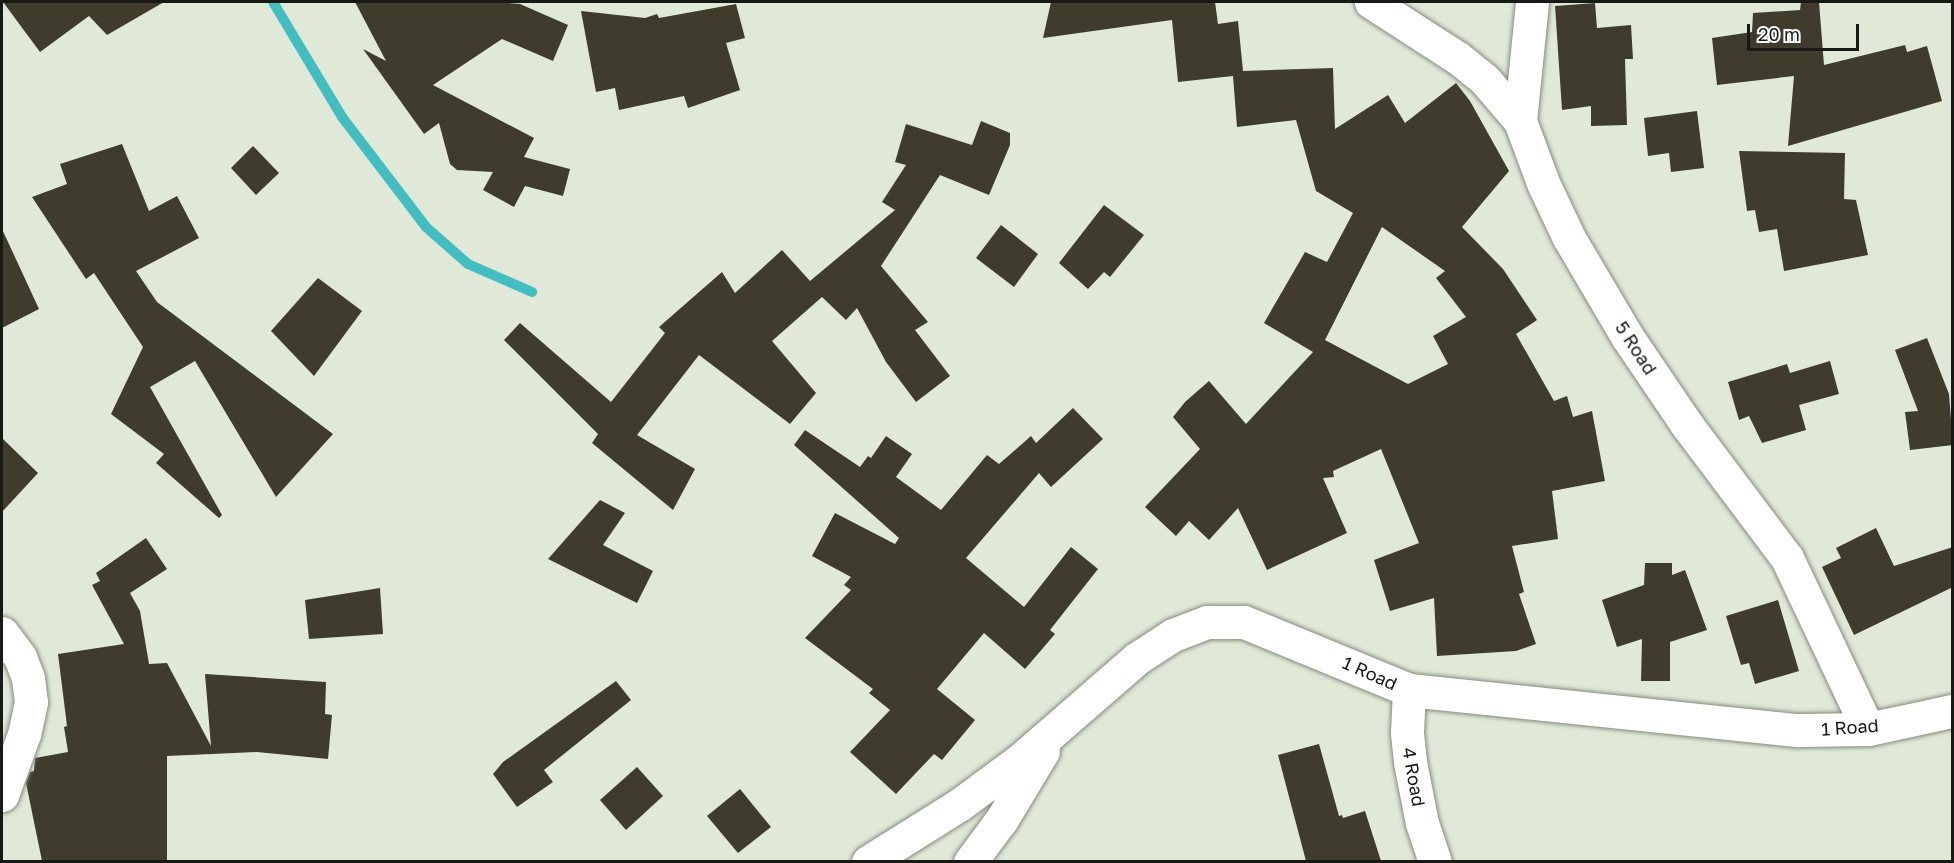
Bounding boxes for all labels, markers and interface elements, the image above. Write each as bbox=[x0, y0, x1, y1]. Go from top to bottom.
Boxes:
scale bar bbox=[1750, 12, 1862, 50]
text: 20 m bbox=[1758, 23, 1800, 45]
street label: 5 Road bbox=[1611, 317, 1661, 379]
street label: 1 Road bbox=[1339, 651, 1401, 695]
street label: 1 Road bbox=[1821, 714, 1879, 740]
street label: 4 Road bbox=[1398, 746, 1430, 808]

